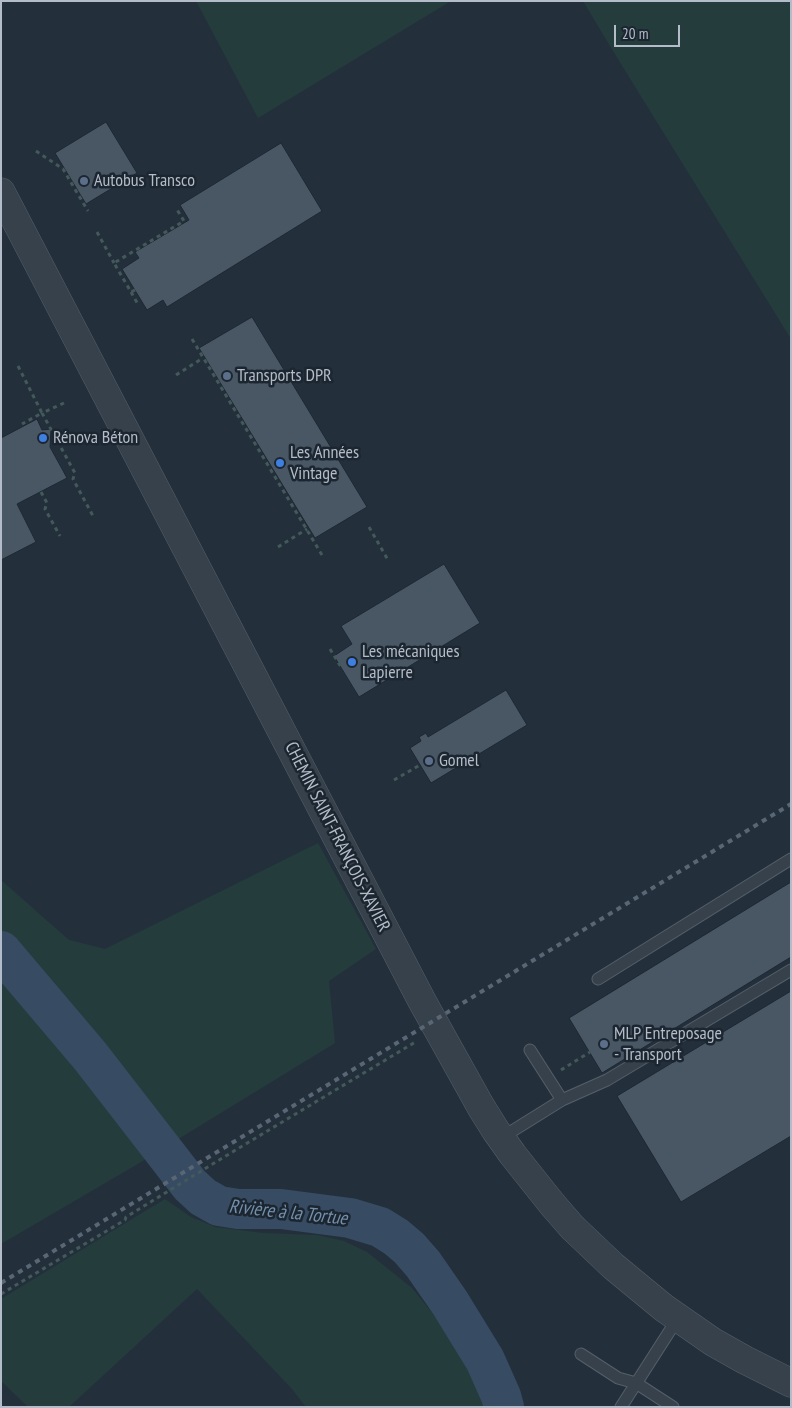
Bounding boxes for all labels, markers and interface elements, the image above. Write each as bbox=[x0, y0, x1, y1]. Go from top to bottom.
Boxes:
scale bar bbox=[617, 15, 683, 47]
text: 20 m bbox=[622, 24, 648, 43]
place label: Autobus Transco bbox=[94, 170, 195, 192]
marker: Autobus Transco bbox=[78, 175, 90, 187]
place label: Transports DPR bbox=[237, 365, 332, 387]
marker: Transports DPR bbox=[221, 370, 233, 382]
place label: Rénova Béton bbox=[53, 427, 138, 449]
marker: Rénova Béton bbox=[37, 432, 49, 444]
place label: Les Années Vintage bbox=[290, 442, 359, 484]
marker: Les Années Vintage bbox=[274, 457, 286, 469]
place label: Les mécaniques Lapierre bbox=[362, 641, 460, 684]
marker: Les mécaniques Lapierre bbox=[346, 656, 358, 668]
street label: CHEMIN SAINT-FRANÇOIS-XAVIER bbox=[280, 739, 394, 935]
place label: Gomel bbox=[439, 750, 479, 772]
marker: Gomel bbox=[423, 755, 435, 767]
place label: MLP Entreposage - Transport bbox=[614, 1023, 722, 1066]
marker: MLP Entreposage - Transport bbox=[598, 1038, 610, 1050]
water label: Rivière à la Tortue bbox=[228, 1195, 348, 1231]

